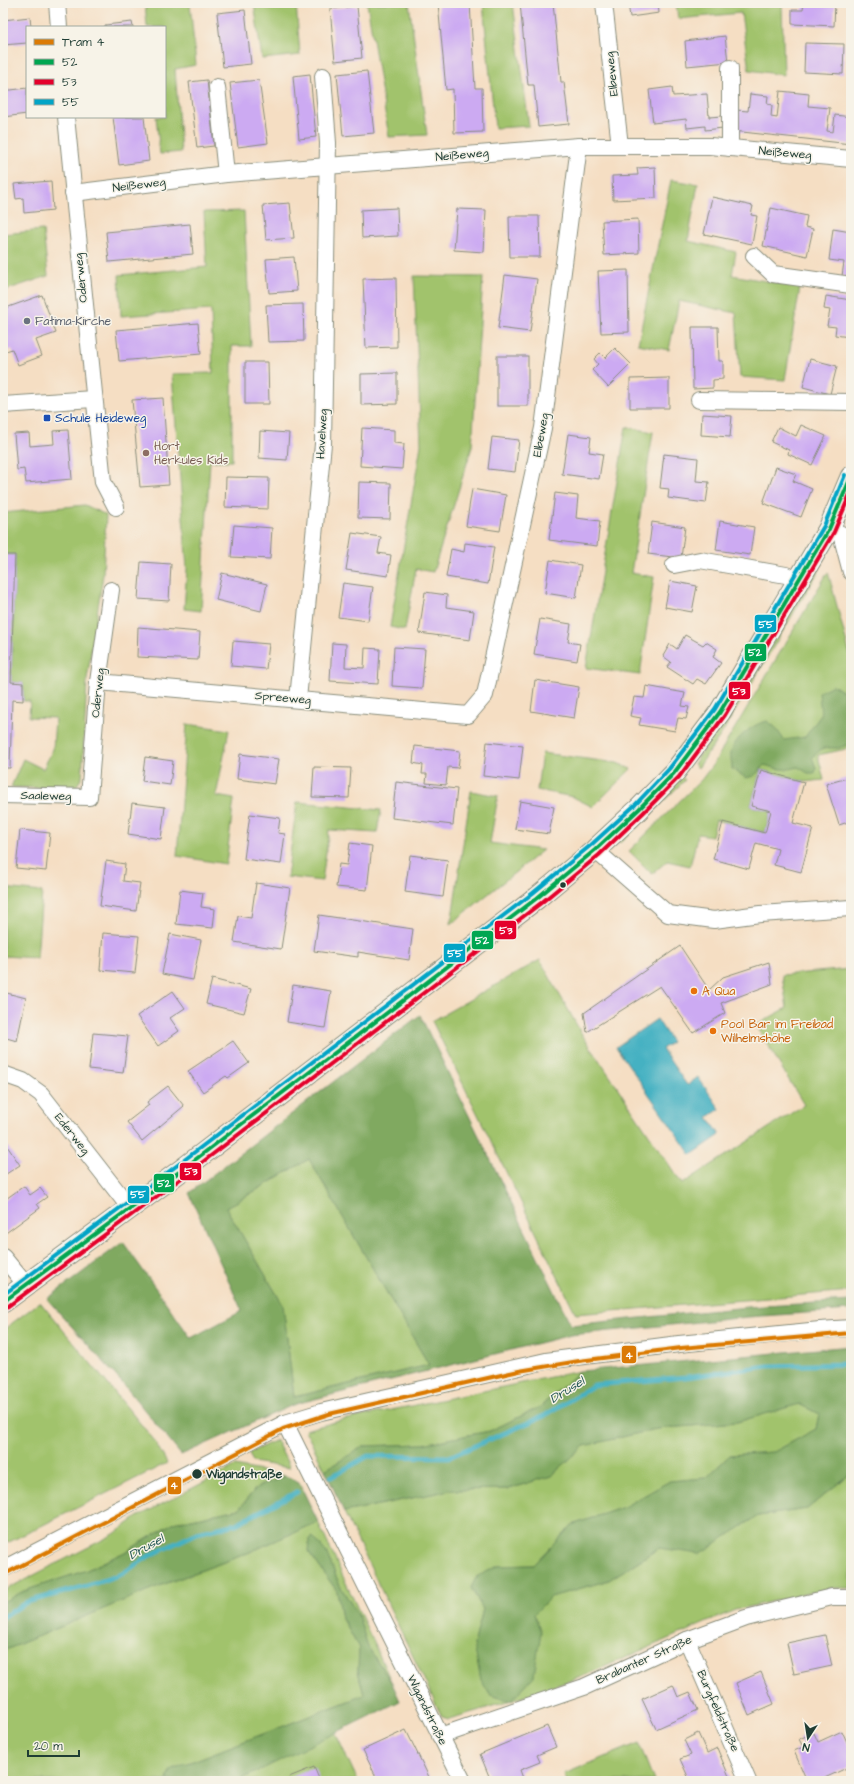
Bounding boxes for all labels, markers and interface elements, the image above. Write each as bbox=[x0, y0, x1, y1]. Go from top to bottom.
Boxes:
legend bbox=[26, 26, 166, 118]
text: Tram 4 bbox=[62, 34, 105, 51]
street label: Elbeweg bbox=[601, 51, 624, 97]
text: 52 bbox=[62, 54, 77, 71]
text: 53 bbox=[62, 74, 77, 91]
text: 55 bbox=[62, 94, 79, 111]
street label: Neißeweg bbox=[758, 142, 812, 165]
street label: Neißeweg bbox=[435, 144, 489, 167]
street label: Neißeweg bbox=[112, 173, 167, 198]
street label: Oderweg bbox=[70, 252, 93, 304]
place label: Fatima-Kirche bbox=[35, 313, 111, 330]
marker: Fatima-Kirche bbox=[22, 316, 32, 326]
street label: Havelweg bbox=[312, 408, 333, 460]
place label: Schule Heideweg bbox=[55, 410, 146, 428]
street label: Elbeweg bbox=[529, 412, 554, 459]
marker: Schule Heideweg bbox=[42, 413, 52, 423]
place label: Hort Herkules Kids bbox=[154, 438, 228, 469]
marker: Hort Herkules Kids bbox=[141, 448, 151, 458]
line badge: 55 bbox=[754, 614, 777, 633]
text: 55 bbox=[758, 617, 774, 632]
line badge: 52 bbox=[744, 643, 767, 662]
text: 52 bbox=[748, 645, 763, 660]
street label: Oderweg bbox=[87, 667, 110, 719]
line badge: 53 bbox=[728, 681, 751, 700]
text: 53 bbox=[732, 684, 746, 699]
street label: Spreeweg bbox=[254, 687, 312, 710]
street label: Saaleweg bbox=[20, 787, 71, 806]
unlabelled marker bbox=[558, 880, 568, 890]
line badge: 53 bbox=[494, 920, 517, 940]
text: 53 bbox=[499, 923, 513, 938]
line badge: 52 bbox=[471, 930, 494, 950]
text: 52 bbox=[475, 933, 490, 948]
line badge: 55 bbox=[443, 943, 466, 963]
text: 55 bbox=[447, 946, 463, 961]
place label: A Qua bbox=[702, 983, 735, 1000]
marker: A Qua bbox=[689, 986, 699, 996]
place label: Pool Bar im Freibad Wilhelmshöhe bbox=[721, 1016, 833, 1047]
marker: Pool Bar im Freibad Wilhelmshöhe bbox=[708, 1026, 718, 1036]
street label: Ederweg bbox=[50, 1110, 94, 1159]
line badge: 53 bbox=[179, 1162, 202, 1181]
text: 53 bbox=[184, 1164, 198, 1179]
line badge: 52 bbox=[153, 1173, 175, 1193]
text: 52 bbox=[157, 1176, 172, 1191]
line badge: 55 bbox=[127, 1185, 150, 1204]
text: 55 bbox=[130, 1187, 146, 1202]
line badge: 4 bbox=[621, 1345, 637, 1364]
text: 4 bbox=[625, 1348, 633, 1363]
water label: Drusel bbox=[546, 1371, 589, 1408]
place label: Wigandstraße bbox=[205, 1466, 283, 1485]
marker: Wigandstraße bbox=[190, 1467, 204, 1481]
line badge: 4 bbox=[167, 1476, 182, 1495]
text: 4 bbox=[170, 1478, 178, 1493]
water label: Drusel bbox=[125, 1529, 169, 1564]
street label: Brabanter Straße bbox=[593, 1631, 695, 1689]
street label: Burgfeldstraße bbox=[691, 1667, 744, 1755]
street label: Wigandstraße bbox=[402, 1672, 452, 1749]
north arrow bbox=[788, 1718, 828, 1758]
scale bar bbox=[28, 1732, 79, 1758]
text: 20 m bbox=[34, 1738, 63, 1755]
text: N bbox=[801, 1739, 811, 1755]

